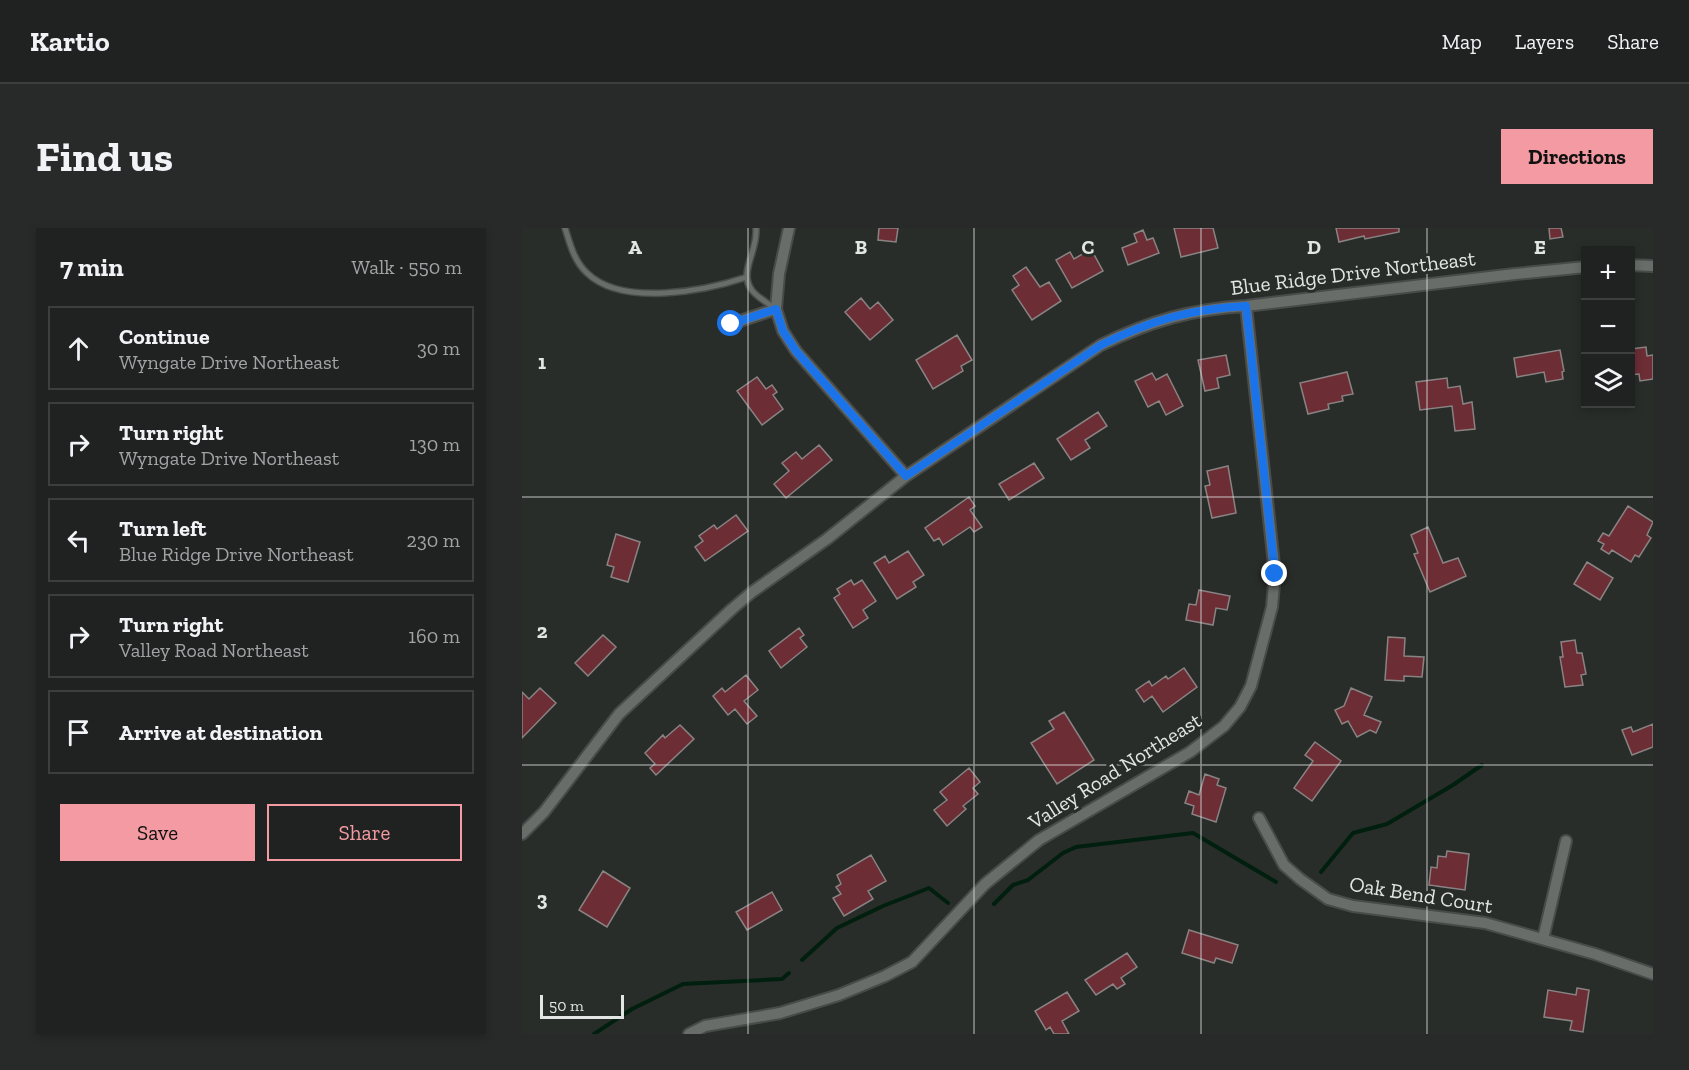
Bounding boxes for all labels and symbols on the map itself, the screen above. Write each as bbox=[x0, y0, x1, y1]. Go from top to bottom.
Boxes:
text: A bbox=[628, 235, 642, 259]
text: B bbox=[855, 235, 867, 259]
text: C bbox=[1082, 235, 1095, 259]
text: E bbox=[1534, 235, 1546, 259]
street label: Blue Ridge Drive Northeast bbox=[1229, 245, 1477, 301]
route start bbox=[717, 310, 743, 336]
text: 1 bbox=[538, 350, 546, 374]
route end bbox=[1261, 560, 1287, 586]
text: 2 bbox=[537, 619, 548, 643]
street label: Valley Road Northeast bbox=[1023, 707, 1206, 834]
street label: Oak Bend Court bbox=[1348, 871, 1495, 918]
text: 3 bbox=[537, 887, 548, 911]
scale bar bbox=[540, 992, 624, 1020]

